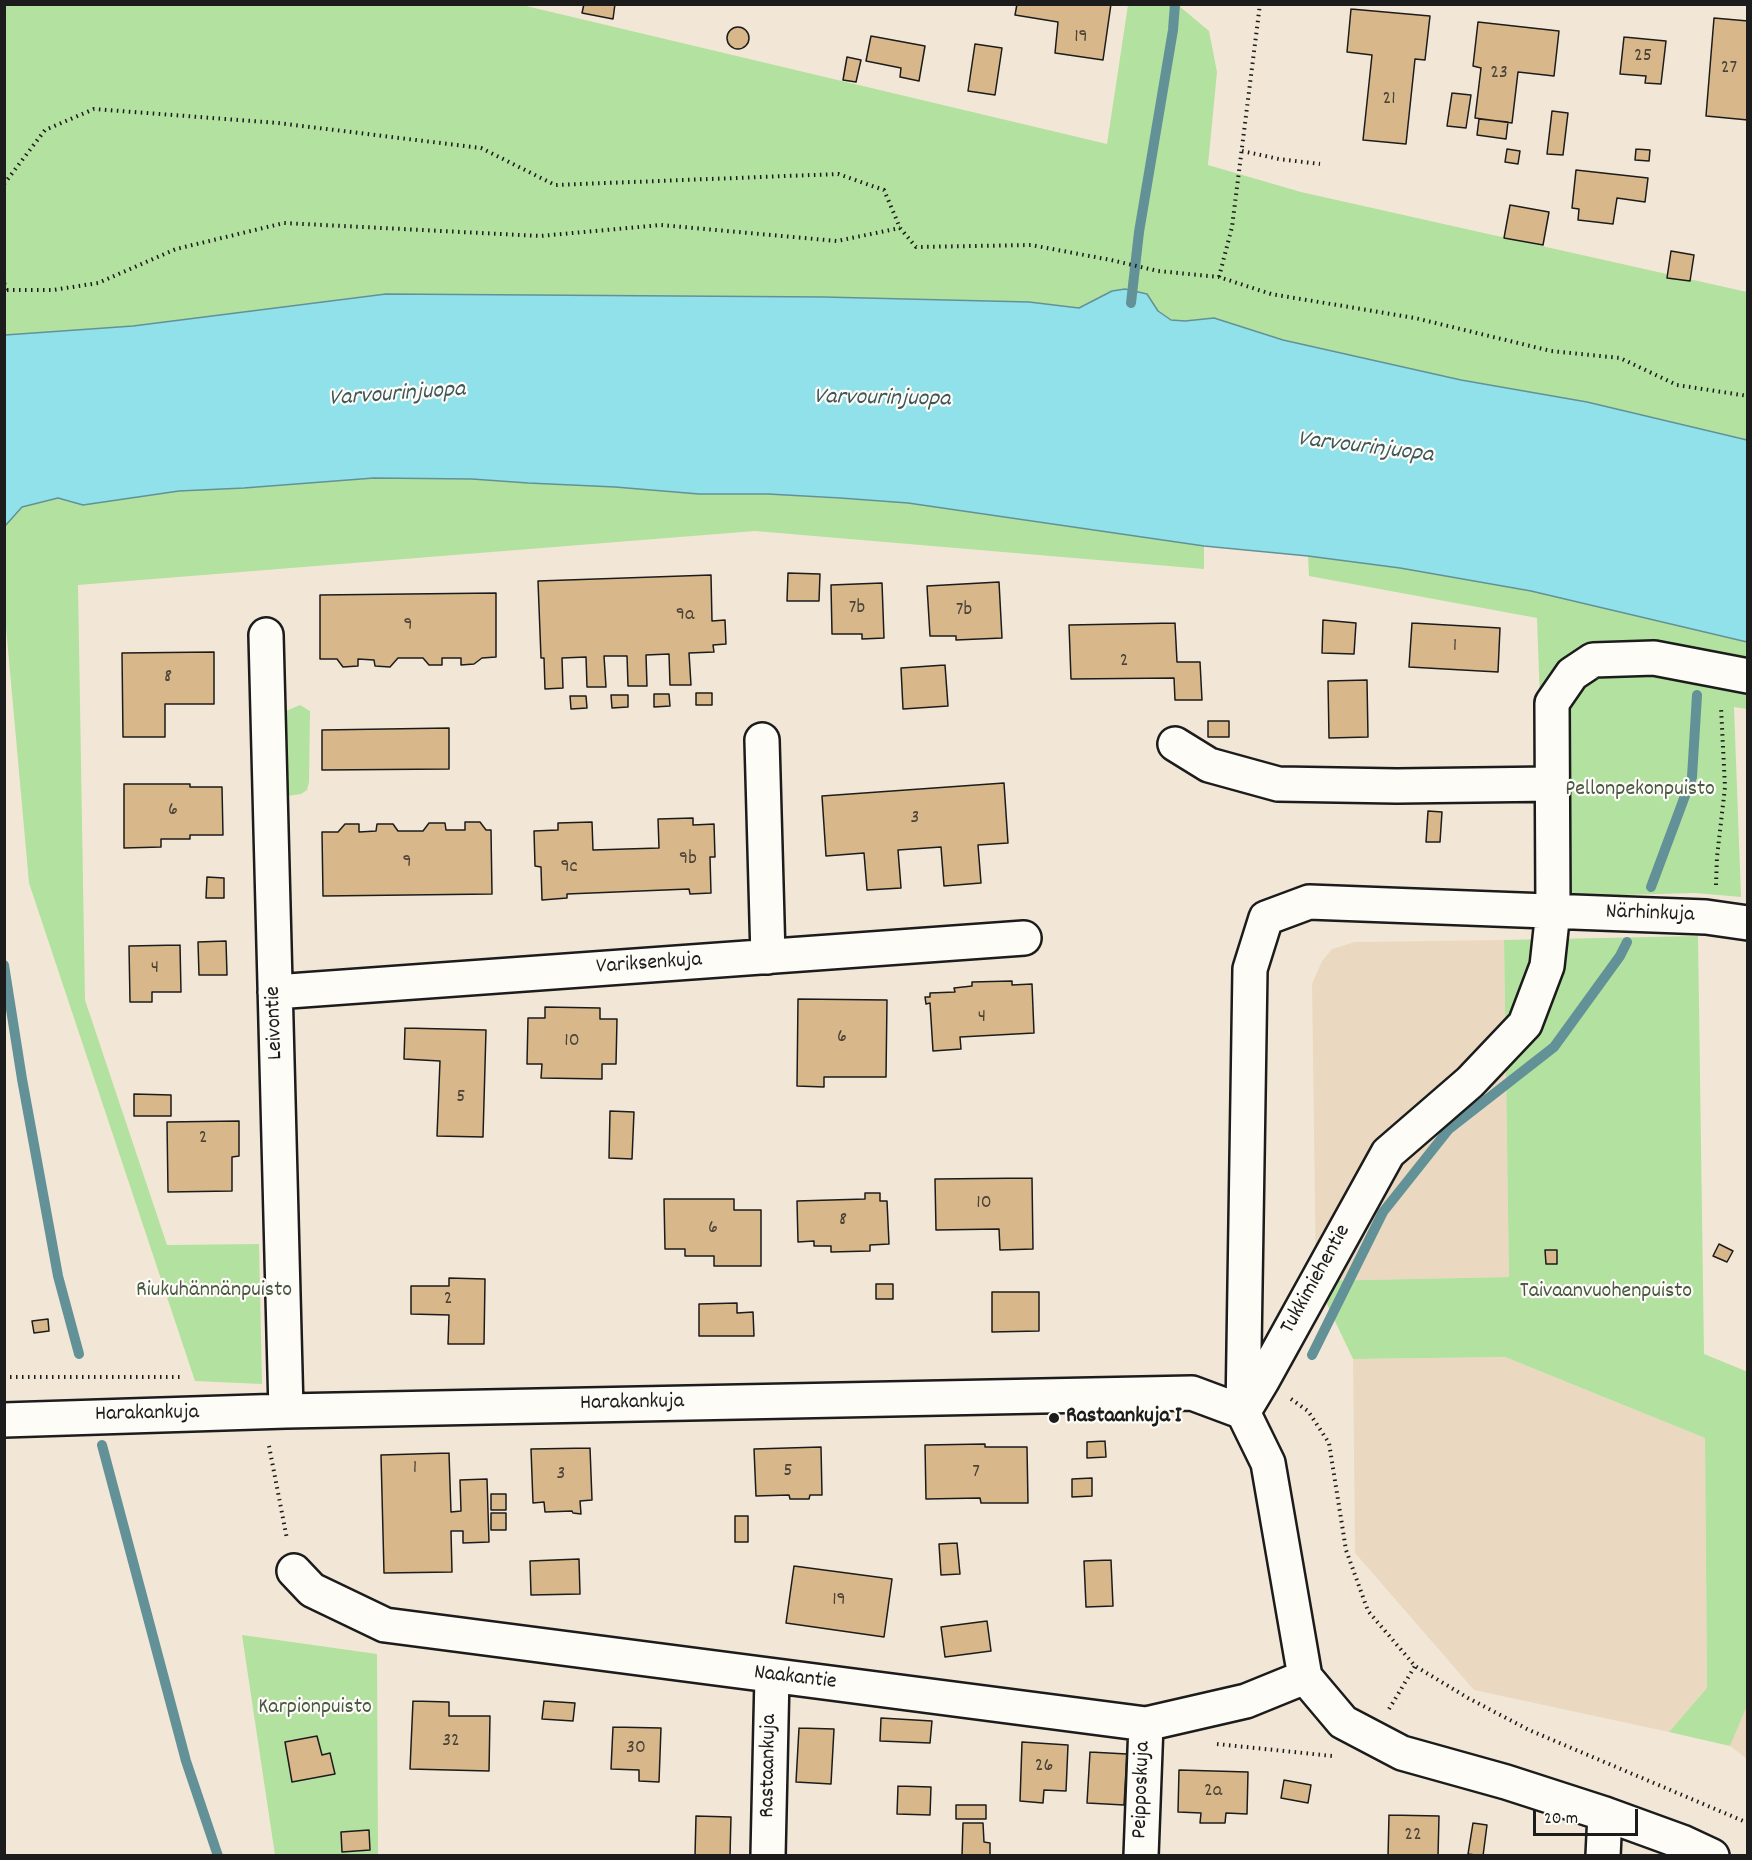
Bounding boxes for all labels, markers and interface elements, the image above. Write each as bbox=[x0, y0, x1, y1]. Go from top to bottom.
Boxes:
house number: 19 bbox=[1074, 26, 1088, 50]
house number: 25 bbox=[1634, 45, 1652, 69]
house number: 27 bbox=[1721, 57, 1737, 81]
house number: 23 bbox=[1490, 62, 1508, 86]
house number: 21 bbox=[1382, 88, 1396, 112]
water label: Varvourinjuopa bbox=[328, 377, 466, 415]
water label: Varvourinjuopa bbox=[813, 384, 951, 416]
water label: Varvourinjuopa bbox=[1295, 426, 1435, 472]
house number: 7b bbox=[849, 597, 865, 621]
house number: 7b bbox=[956, 599, 972, 623]
house number: 9a bbox=[676, 604, 694, 628]
house number: 9 bbox=[403, 614, 413, 638]
house number: 1 bbox=[1453, 635, 1457, 659]
house number: 2 bbox=[1120, 650, 1128, 674]
house number: 8 bbox=[164, 666, 172, 690]
park label: Pellonpekonpuisto bbox=[1565, 778, 1715, 804]
house number: 6 bbox=[168, 799, 178, 823]
house number: 3 bbox=[911, 807, 919, 831]
house number: 9b bbox=[679, 848, 697, 872]
house number: 9 bbox=[402, 851, 412, 875]
house number: 9c bbox=[560, 856, 578, 880]
street label: Närhinkuja bbox=[1605, 900, 1695, 930]
street label: Variksenkuja bbox=[595, 948, 703, 982]
house number: 4 bbox=[151, 957, 159, 981]
street label: Leivontie bbox=[262, 986, 290, 1060]
house number: 4 bbox=[978, 1006, 986, 1030]
house number: 6 bbox=[837, 1026, 847, 1050]
house number: 10 bbox=[564, 1030, 580, 1054]
house number: 5 bbox=[456, 1086, 466, 1110]
house number: 2 bbox=[199, 1127, 207, 1151]
house number: 10 bbox=[976, 1192, 992, 1216]
house number: 8 bbox=[839, 1209, 847, 1233]
house number: 6 bbox=[708, 1217, 718, 1241]
street label: Tukkimiehentie bbox=[1276, 1221, 1358, 1339]
park label: Riukuhännänpuisto bbox=[136, 1279, 292, 1305]
park label: Taivaanvuohenpuisto bbox=[1520, 1280, 1692, 1306]
house number: 2 bbox=[444, 1288, 452, 1312]
street label: Harakankuja bbox=[580, 1390, 684, 1418]
street label: Harakankuja bbox=[95, 1401, 199, 1429]
place label: Rastaankuja I bbox=[1066, 1405, 1182, 1431]
marker: Rastaankuja I bbox=[1047, 1411, 1061, 1425]
house number: 1 bbox=[413, 1457, 417, 1481]
house number: 5 bbox=[783, 1460, 793, 1484]
house number: 7 bbox=[972, 1461, 980, 1485]
house number: 3 bbox=[557, 1463, 565, 1487]
house number: 19 bbox=[832, 1589, 846, 1613]
street label: Naakantie bbox=[752, 1661, 838, 1697]
park label: Karpionpuisto bbox=[258, 1696, 372, 1722]
street label: Rastaankuja bbox=[756, 1714, 784, 1818]
house number: 32 bbox=[442, 1730, 460, 1754]
house number: 30 bbox=[626, 1737, 646, 1761]
street label: Peipposkuja bbox=[1128, 1741, 1158, 1839]
house number: 26 bbox=[1035, 1755, 1053, 1779]
house number: 2a bbox=[1204, 1780, 1222, 1804]
scale bar bbox=[1536, 1797, 1641, 1835]
text: 20 m bbox=[1544, 1807, 1578, 1832]
house number: 22 bbox=[1404, 1824, 1422, 1848]

